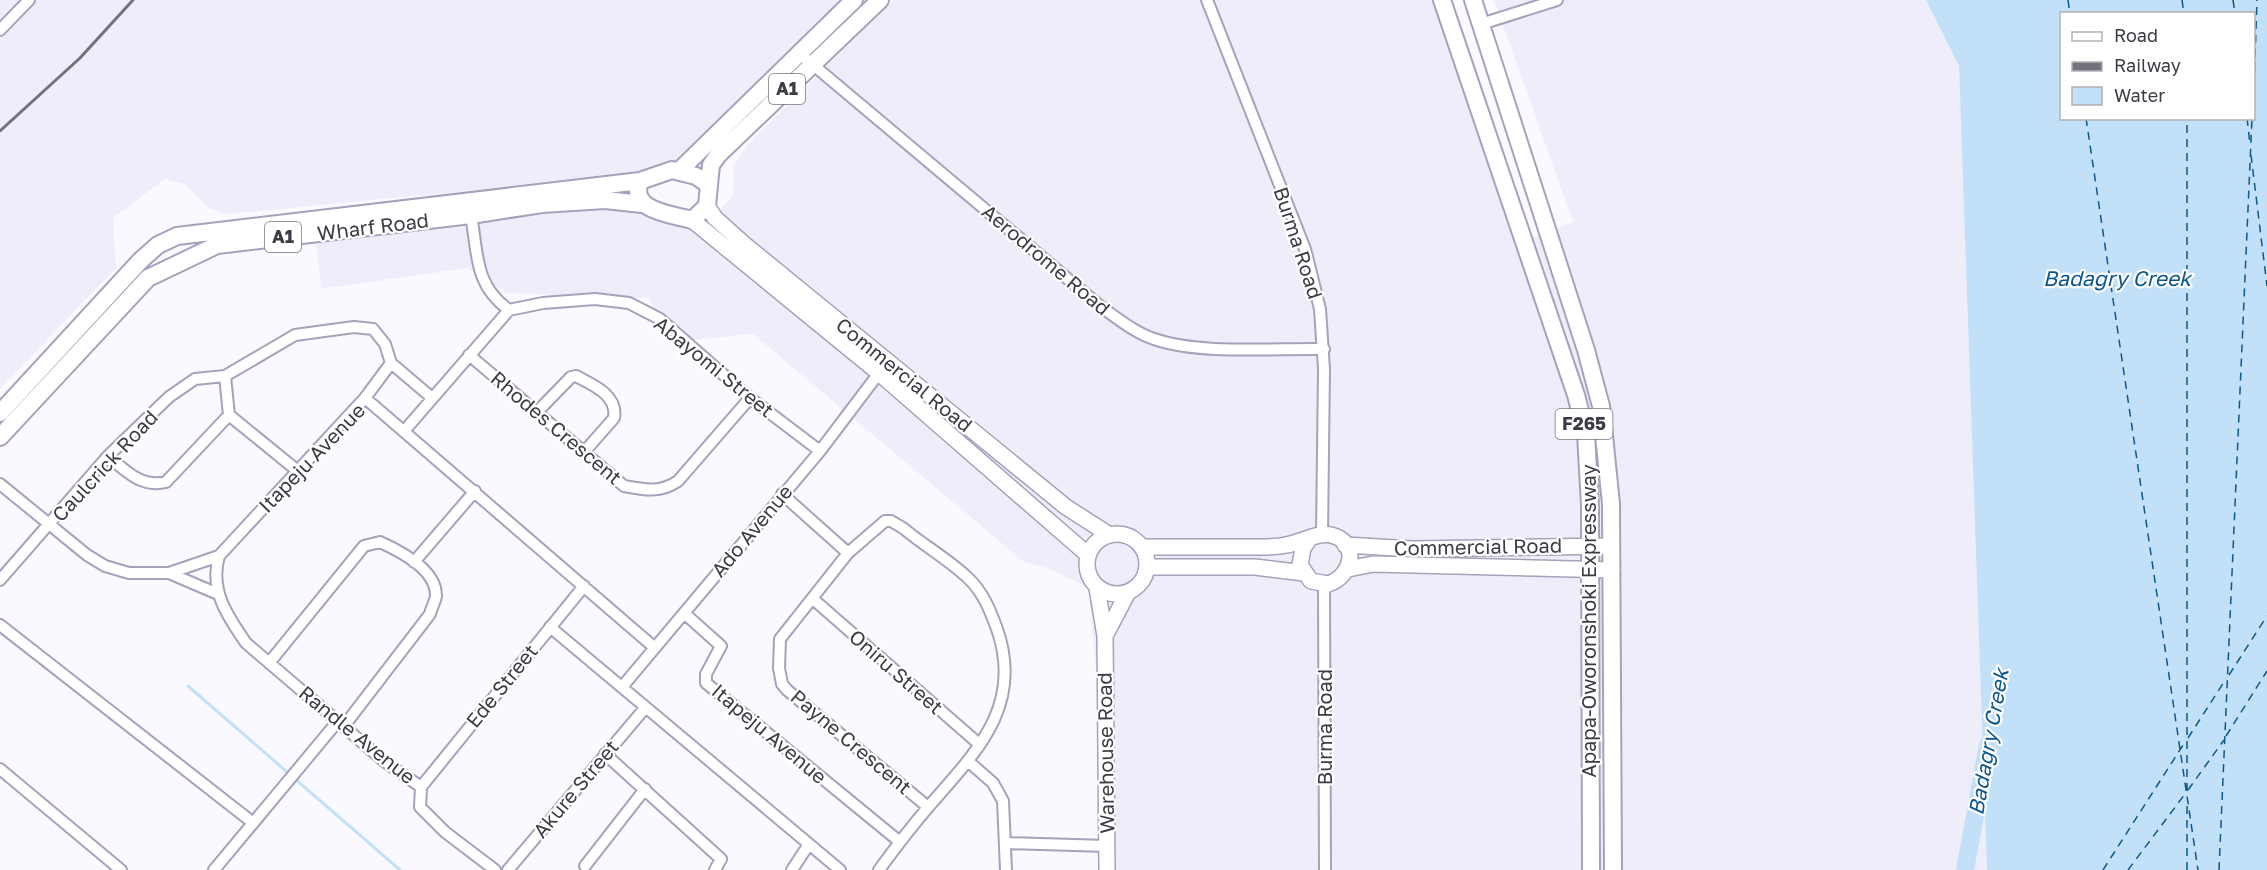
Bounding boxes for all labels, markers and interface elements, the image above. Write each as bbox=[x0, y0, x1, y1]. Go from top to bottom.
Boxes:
legend bbox=[2060, 12, 2255, 120]
text: Road bbox=[2114, 24, 2158, 46]
text: Railway bbox=[2114, 54, 2181, 76]
road number: A1 bbox=[769, 74, 805, 104]
text: Water bbox=[2114, 84, 2165, 106]
street label: Burma Road bbox=[1270, 184, 1328, 302]
street label: Aerodrome Road bbox=[978, 199, 1115, 320]
street label: Wharf Road bbox=[316, 207, 430, 245]
road number: A1 bbox=[265, 222, 301, 252]
water label: Badagry Creek bbox=[2043, 265, 2193, 291]
street label: Abayomi Street bbox=[650, 311, 779, 422]
street label: Commercial Road bbox=[832, 312, 978, 436]
street label: Rhodes Crescent bbox=[486, 366, 627, 489]
street label: Itapeju Avenue bbox=[253, 398, 369, 517]
street label: Caulcrick Road bbox=[47, 405, 162, 526]
road number: F265 bbox=[1556, 409, 1612, 439]
street label: Apapa-Oworonshoki Expressway bbox=[1576, 464, 1600, 778]
street label: Ado Avenue bbox=[706, 479, 797, 581]
street label: Commercial Road bbox=[1394, 533, 1562, 559]
street label: Oniru Street bbox=[845, 624, 949, 719]
street label: Ede Street bbox=[460, 639, 542, 732]
water label: Badagry Creek bbox=[1962, 665, 2014, 817]
street label: Burma Road bbox=[1312, 669, 1336, 785]
street label: Warehouse Road bbox=[1092, 672, 1118, 834]
street label: Itapeju Avenue bbox=[707, 678, 832, 788]
street label: Randle Avenue bbox=[295, 680, 421, 788]
street label: Payne Crescent bbox=[787, 684, 917, 799]
street label: Akure Street bbox=[527, 735, 623, 842]

